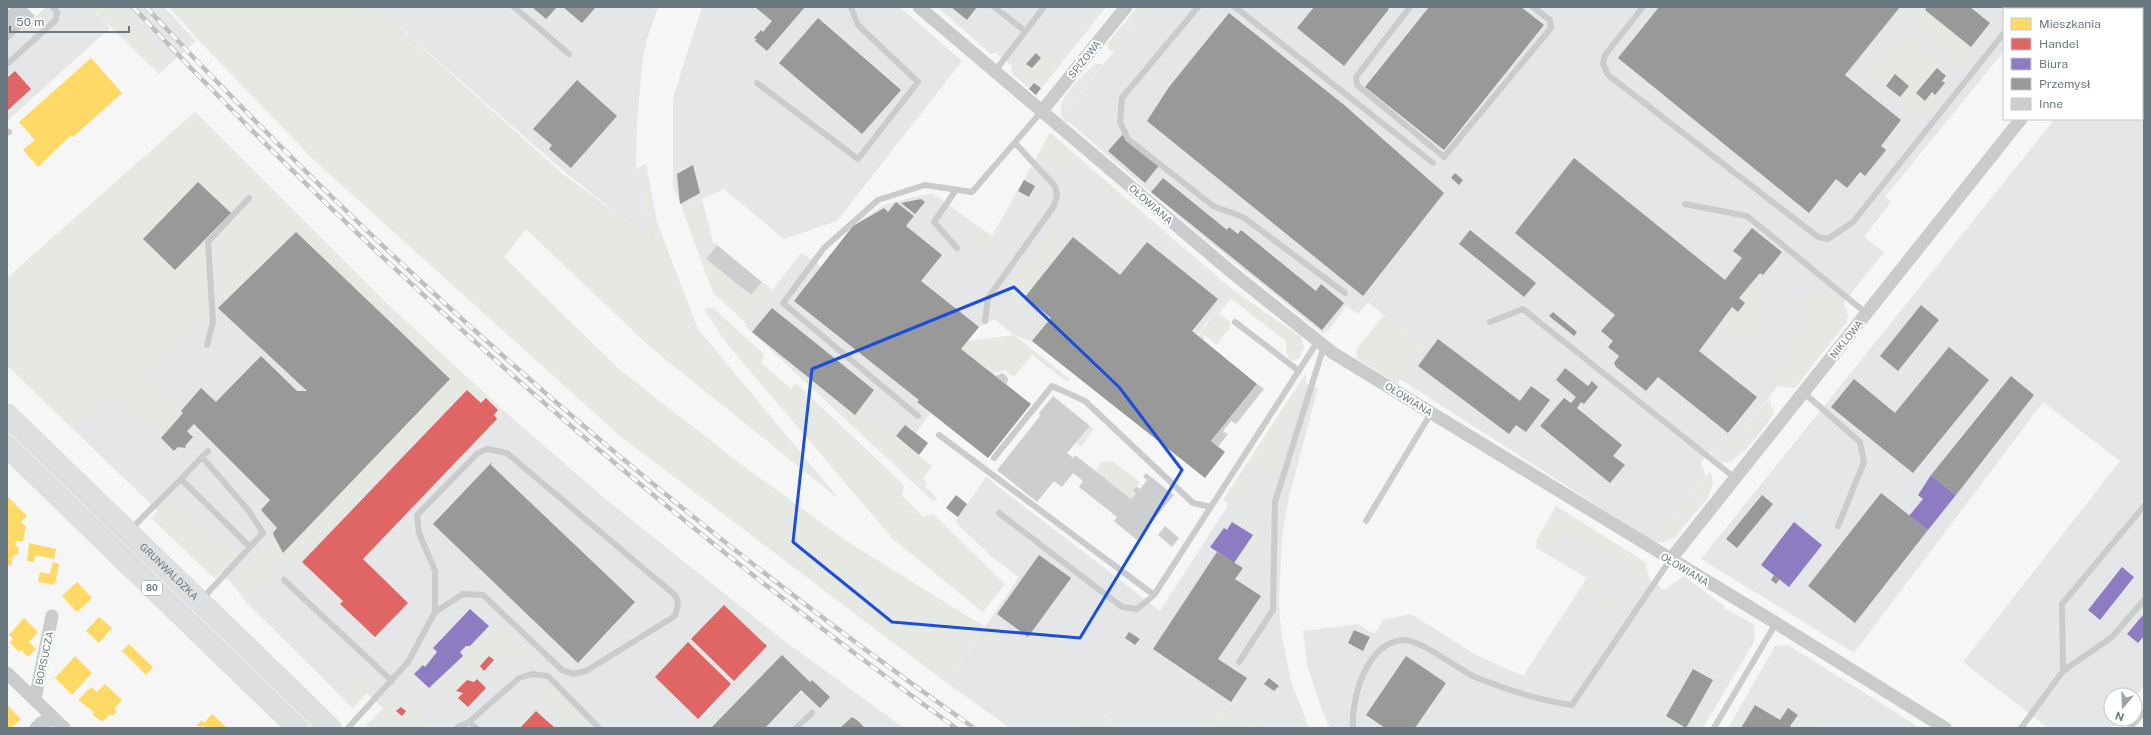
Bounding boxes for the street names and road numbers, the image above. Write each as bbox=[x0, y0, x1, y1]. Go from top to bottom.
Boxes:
street label: SPIŻOWA bbox=[1065, 38, 1103, 80]
street label: OŁOWIANA bbox=[1127, 182, 1175, 226]
street label: NIKLOWA bbox=[1827, 318, 1865, 360]
street label: OŁOWIANA bbox=[1383, 380, 1435, 418]
street label: GRUNWALDZKA bbox=[138, 540, 201, 602]
street label: OŁOWIANA bbox=[1659, 550, 1711, 588]
road number: 80 bbox=[142, 581, 162, 595]
street label: BORSUCZA bbox=[32, 630, 56, 686]

